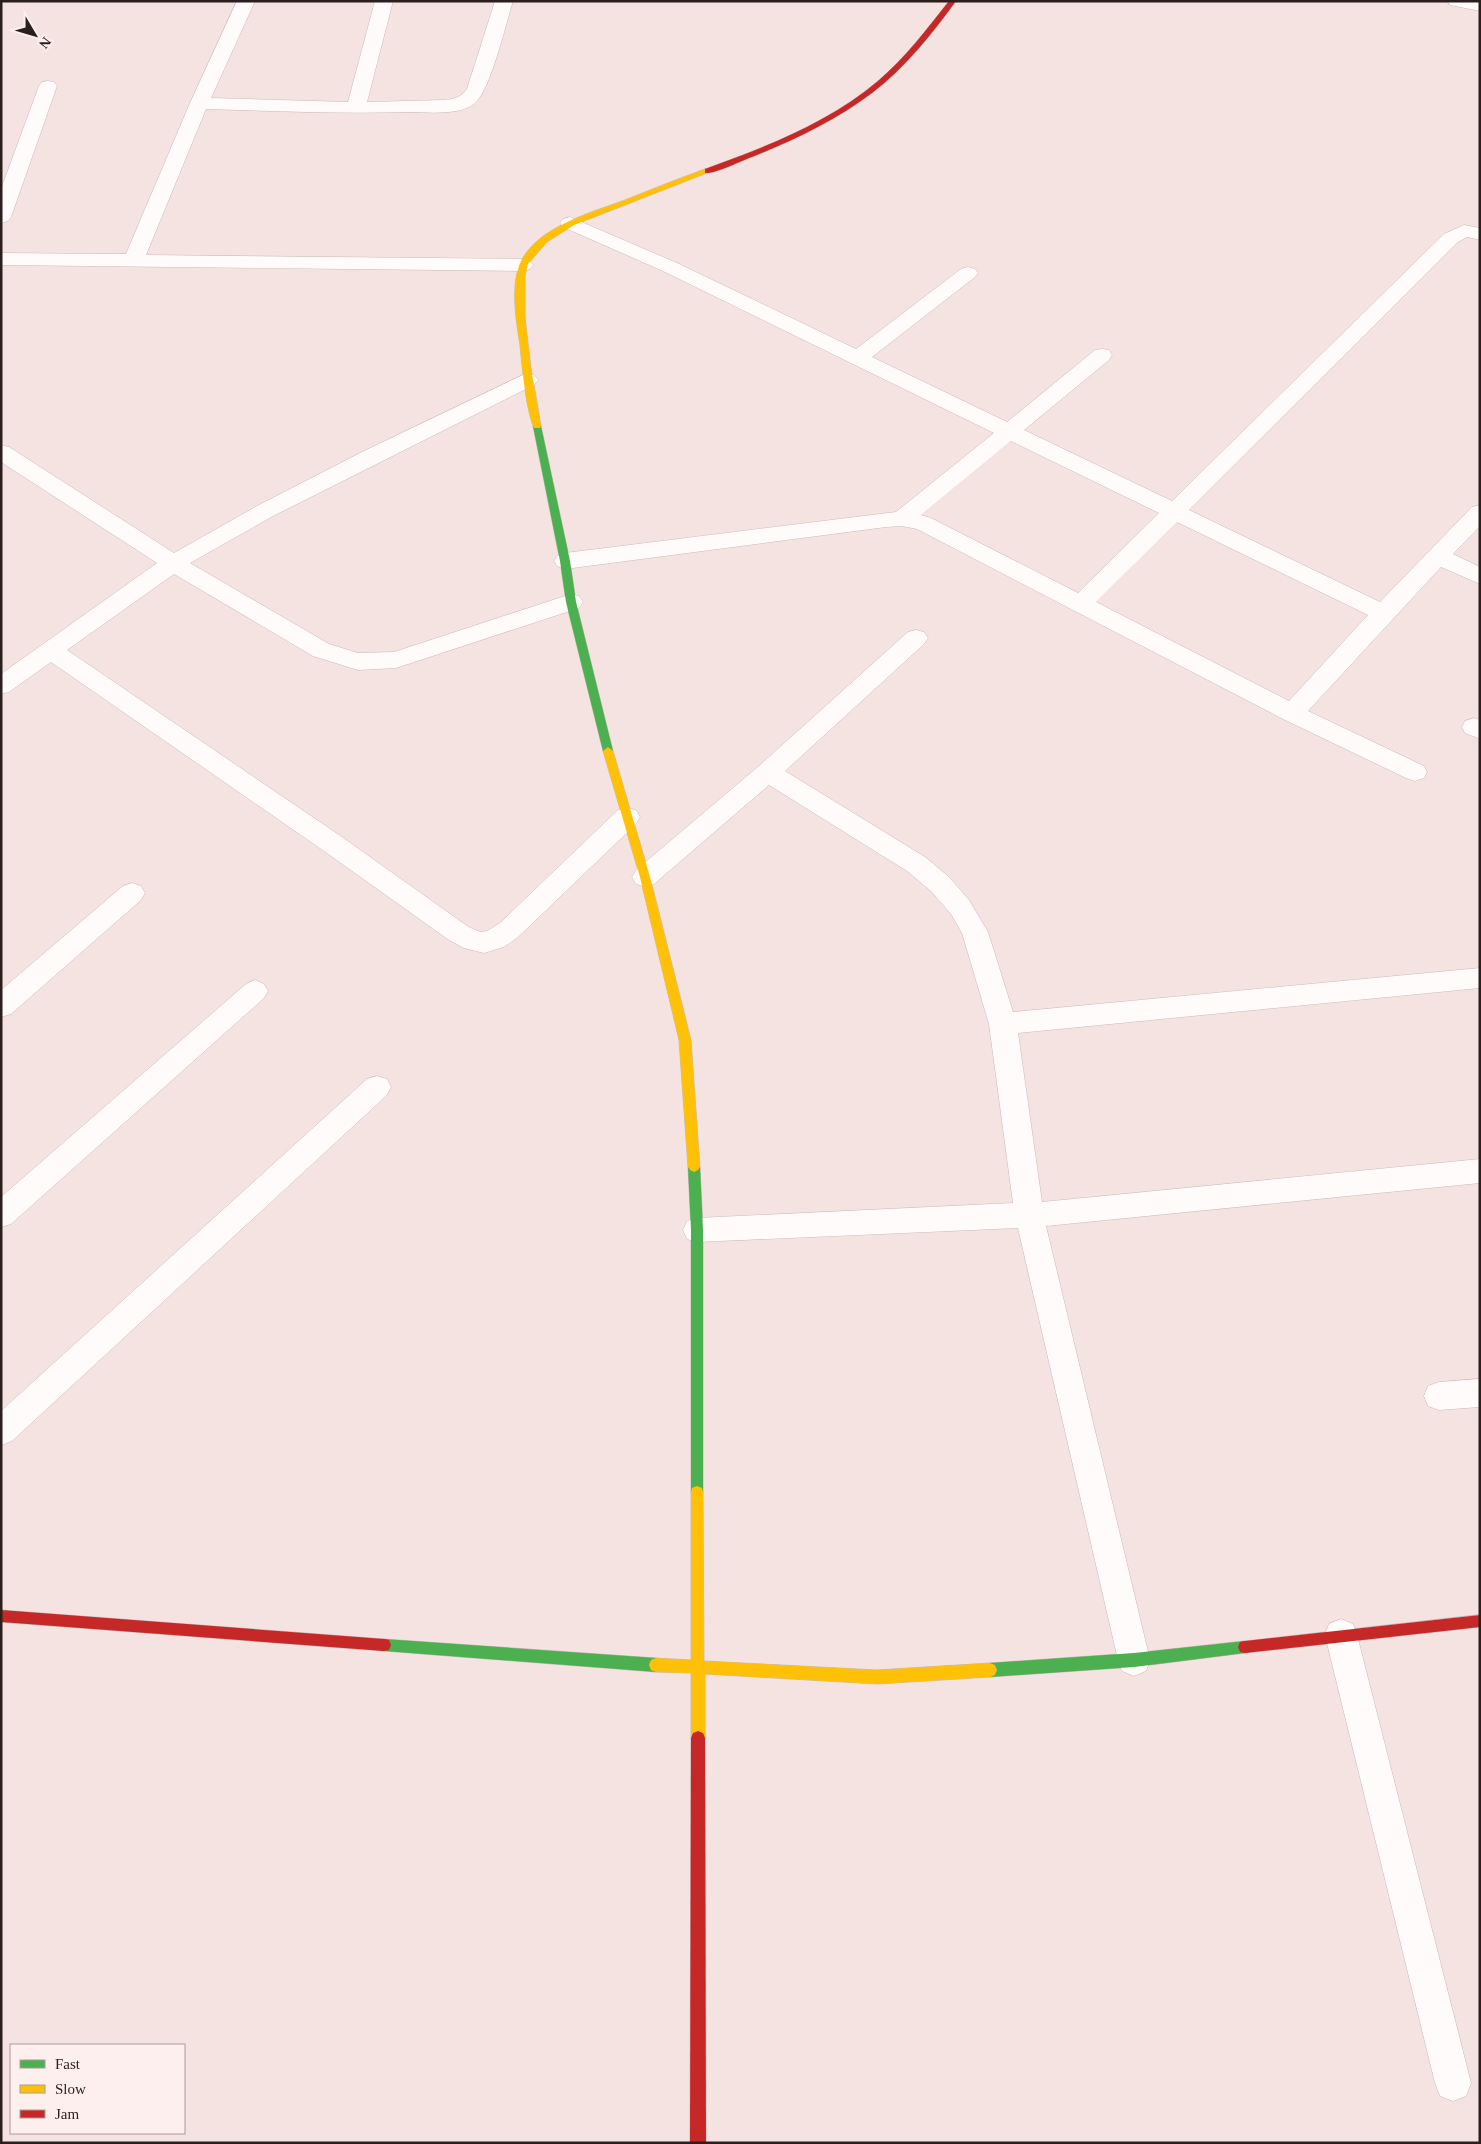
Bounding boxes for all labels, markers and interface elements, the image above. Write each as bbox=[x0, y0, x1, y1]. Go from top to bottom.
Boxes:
north arrow bbox=[10, 10, 60, 60]
text: N bbox=[36, 34, 54, 51]
legend bbox=[10, 2044, 185, 2134]
text: Fast bbox=[55, 2056, 81, 2072]
text: Slow bbox=[55, 2081, 86, 2097]
text: Jam bbox=[55, 2106, 79, 2122]

